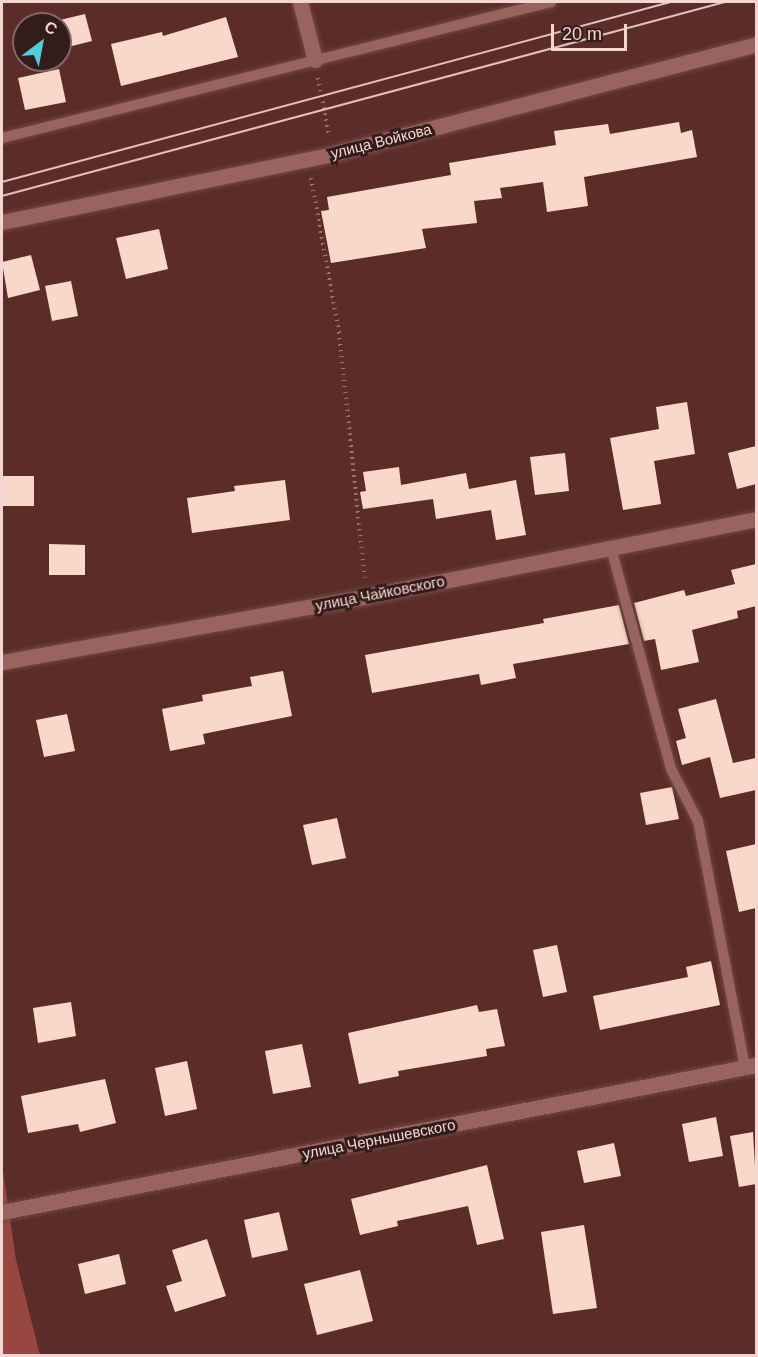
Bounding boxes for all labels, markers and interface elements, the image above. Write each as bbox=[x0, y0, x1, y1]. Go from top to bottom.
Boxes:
north arrow bbox=[12, 12, 72, 72]
scale bar bbox=[554, 12, 630, 50]
text: С bbox=[41, 18, 60, 38]
text: 20 m bbox=[562, 24, 602, 44]
street label: улица Войкова bbox=[329, 120, 433, 162]
street label: улица Чайковского bbox=[314, 572, 446, 614]
street label: улица Чернышевского bbox=[301, 1115, 457, 1163]

